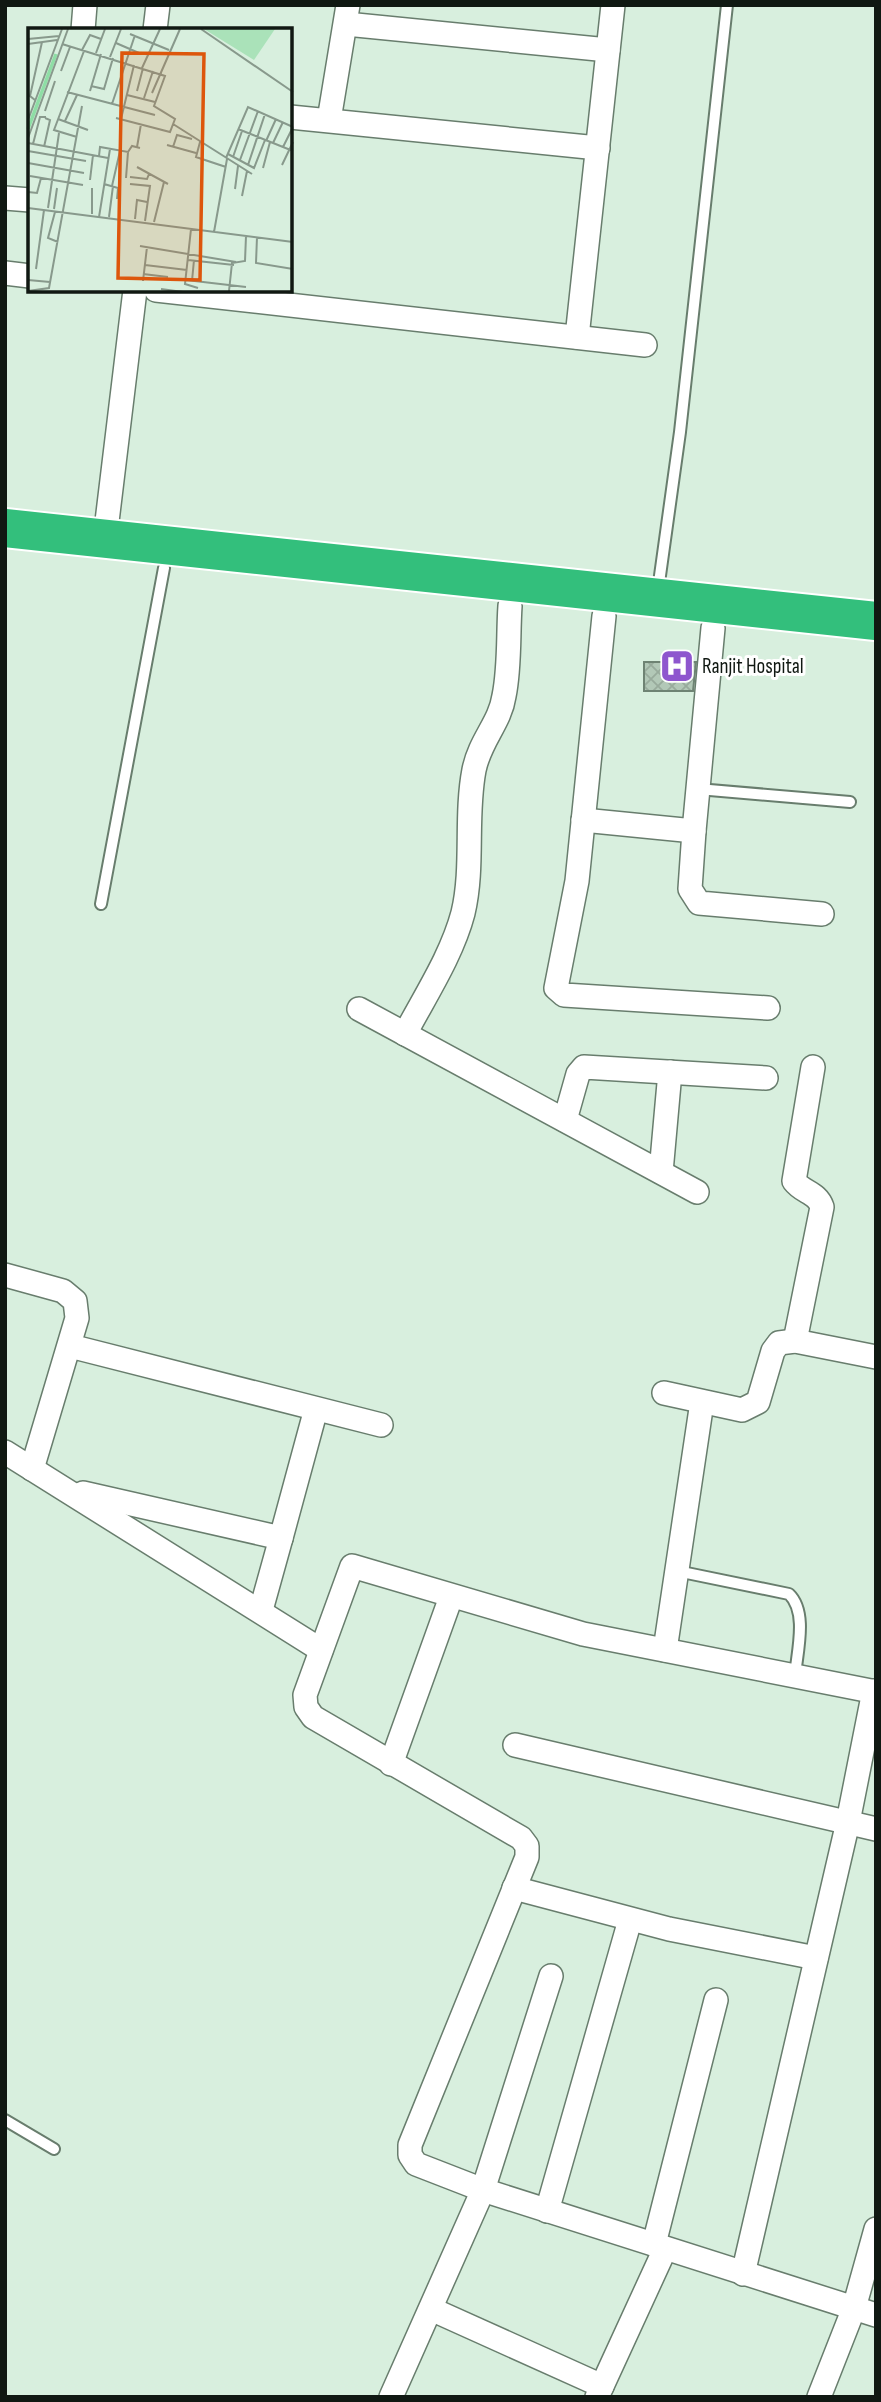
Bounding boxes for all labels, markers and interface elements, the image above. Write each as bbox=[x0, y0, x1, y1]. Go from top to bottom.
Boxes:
inset map bbox=[28, 28, 292, 292]
hospital icon: Ranjit Hospital bbox=[658, 647, 696, 685]
place label: Ranjit Hospital bbox=[702, 654, 804, 679]

